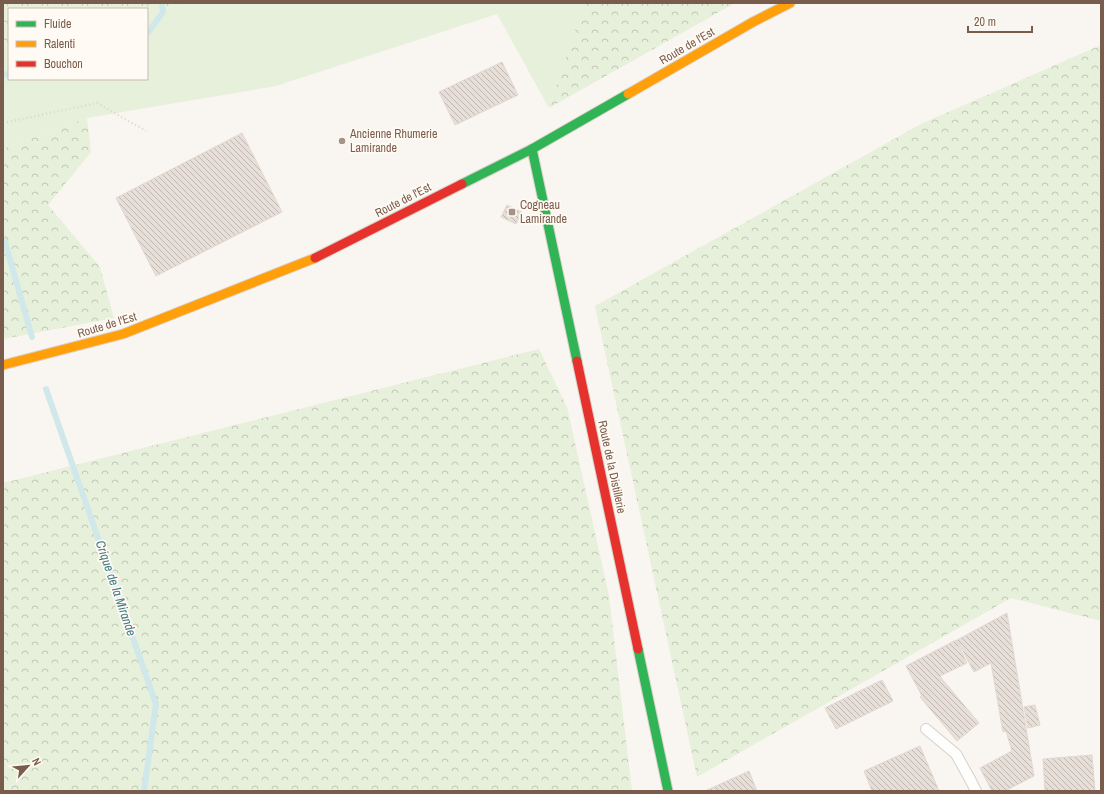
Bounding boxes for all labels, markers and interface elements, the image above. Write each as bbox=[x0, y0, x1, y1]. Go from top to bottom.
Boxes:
legend bbox=[8, 8, 148, 80]
scale bar bbox=[968, 8, 1032, 34]
text: 20 m bbox=[974, 14, 996, 30]
text: Fluide bbox=[44, 16, 71, 32]
street label: Route de l'Est bbox=[657, 24, 718, 68]
text: Ralenti bbox=[44, 36, 75, 52]
text: Bouchon bbox=[44, 56, 83, 72]
place label: Ancienne Rhumerie Lamirande bbox=[349, 126, 438, 156]
marker: Ancienne Rhumerie Lamirande bbox=[337, 136, 347, 146]
street label: Route de l'Est bbox=[372, 179, 434, 221]
place label: Cogneau Lamirande bbox=[520, 197, 567, 227]
marker: Cogneau Lamirande bbox=[507, 207, 517, 217]
street label: Route de l'Est bbox=[76, 308, 139, 342]
street label: Route de la Distillerie bbox=[594, 419, 630, 515]
water label: Crique de la Mirande bbox=[92, 538, 140, 638]
north arrow bbox=[8, 746, 48, 786]
text: N bbox=[29, 755, 45, 768]

